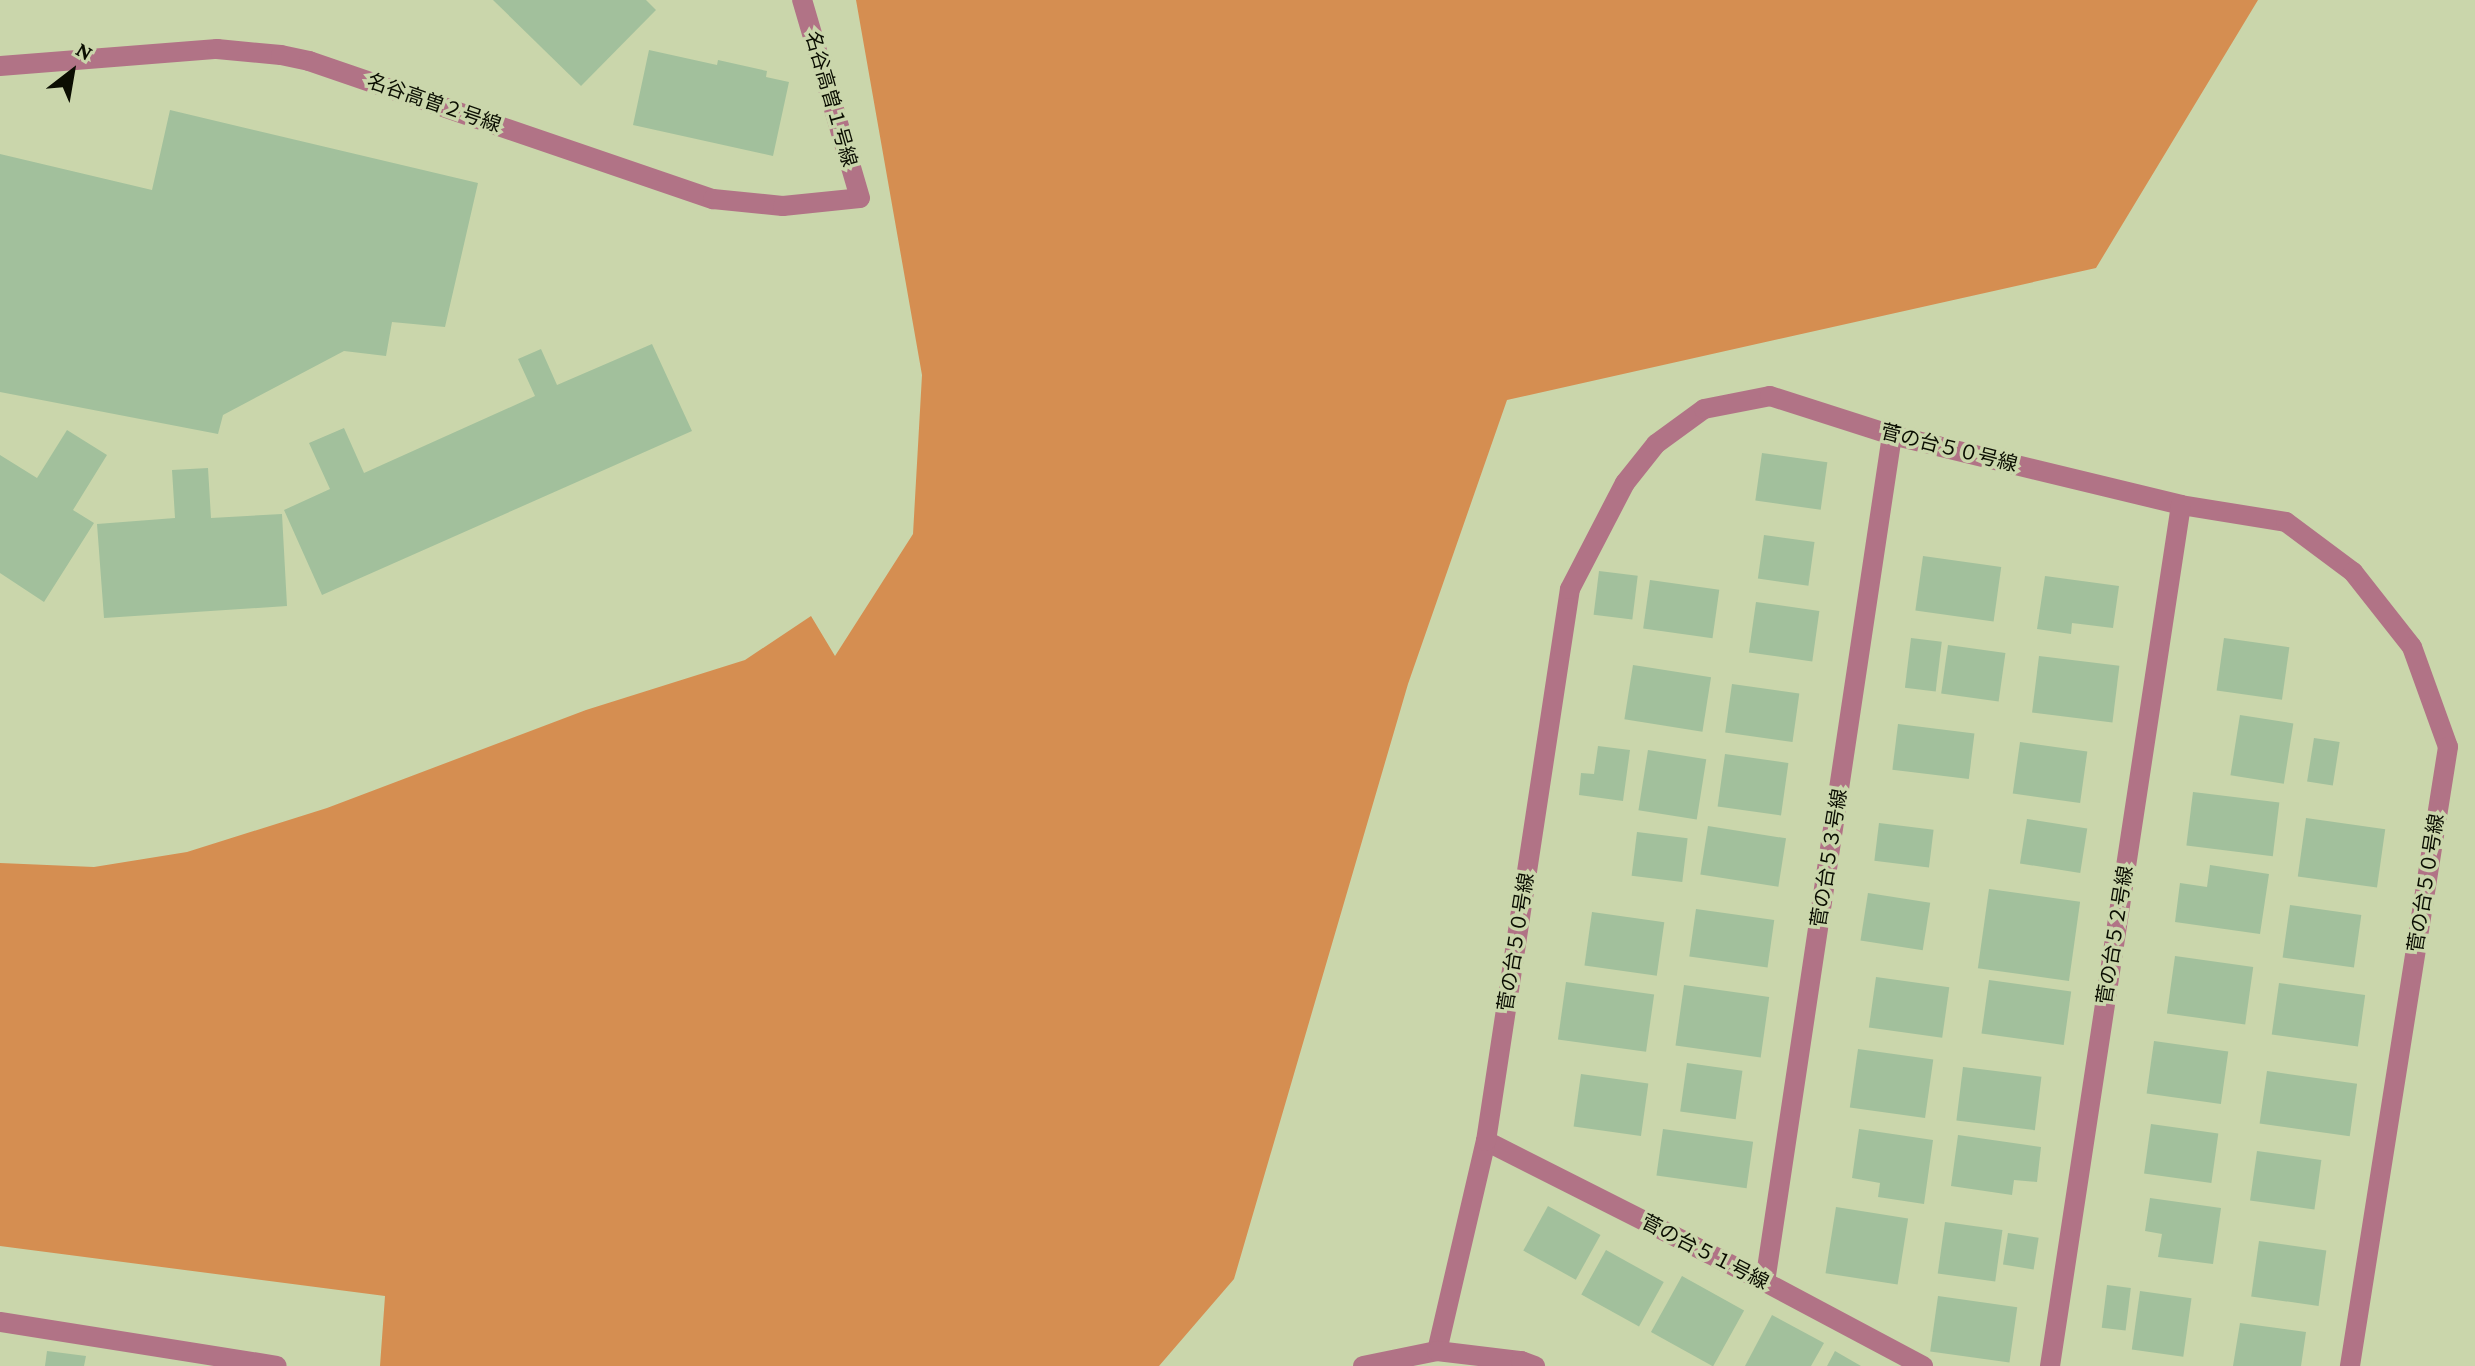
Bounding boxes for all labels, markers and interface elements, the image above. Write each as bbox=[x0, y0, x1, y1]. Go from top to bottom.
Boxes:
street label: 名谷高曽１号線 bbox=[800, 28, 862, 170]
north arrow bbox=[32, 32, 112, 112]
text: N bbox=[72, 36, 97, 66]
street label: 名谷高曽２号線 bbox=[364, 69, 504, 137]
street label: 菅の台５０号線 bbox=[1878, 419, 2020, 477]
street label: 菅の台５３号線 bbox=[1806, 787, 1852, 929]
street label: 菅の台５０号線 bbox=[2403, 812, 2449, 954]
street label: 菅の台５２号線 bbox=[2092, 864, 2138, 1006]
street label: 菅の台５０号線 bbox=[1493, 871, 1539, 1013]
street label: 菅の台５１号線 bbox=[1637, 1210, 1773, 1294]

